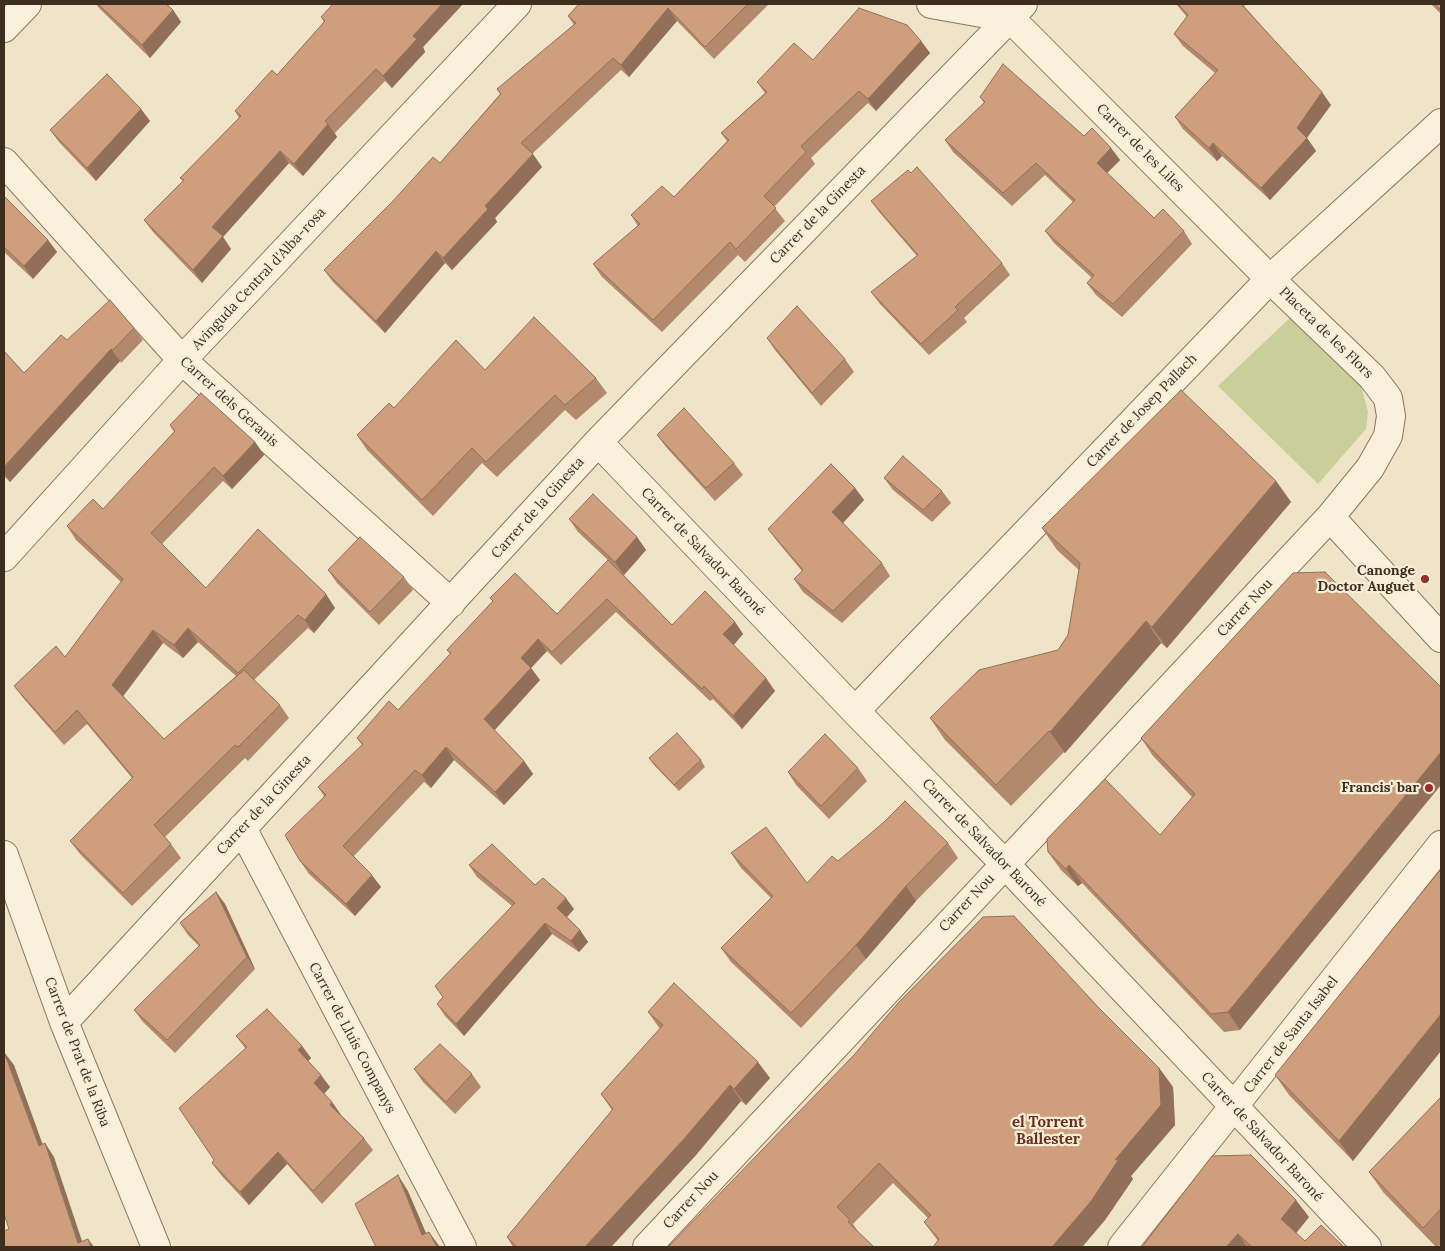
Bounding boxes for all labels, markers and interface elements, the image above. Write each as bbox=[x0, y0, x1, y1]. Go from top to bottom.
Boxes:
street label: Carrer de les Liles bbox=[1093, 101, 1187, 195]
street label: Carrer de la Ginesta bbox=[767, 162, 869, 268]
street label: Avinguda Central d'Alba-rosa bbox=[189, 204, 329, 354]
street label: Placeta de les Flors bbox=[1276, 284, 1376, 382]
street label: Carrer de Josep Pallach bbox=[1083, 351, 1201, 471]
street label: Carrer dels Geranis bbox=[176, 353, 282, 451]
street label: Carrer de la Ginesta bbox=[488, 454, 588, 562]
street label: Carrer de Salvador Baroné bbox=[637, 484, 769, 620]
place label: Canonge Doctor Auguet bbox=[1318, 563, 1415, 596]
marker: Canonge Doctor Auguet bbox=[1419, 573, 1431, 585]
street label: Carrer Nou bbox=[1214, 575, 1276, 641]
street label: Carrer de la Ginesta bbox=[213, 752, 315, 858]
street label: Carrer de Salvador Baroné bbox=[918, 775, 1050, 911]
place label: Francis' bar bbox=[1341, 780, 1419, 796]
marker: Francis' bar bbox=[1423, 782, 1435, 794]
street label: Carrer Nou bbox=[936, 870, 998, 936]
street label: Carrer de Lluís Companys bbox=[305, 960, 399, 1116]
street label: Carrer de Santa Isabel bbox=[1240, 973, 1342, 1097]
street label: Carrer de Prat de la Riba bbox=[41, 975, 113, 1129]
street label: Carrer de Salvador Baroné bbox=[1197, 1069, 1327, 1205]
district label: el Torrent Ballester bbox=[1012, 1114, 1084, 1149]
street label: Carrer Nou bbox=[660, 1167, 722, 1233]

